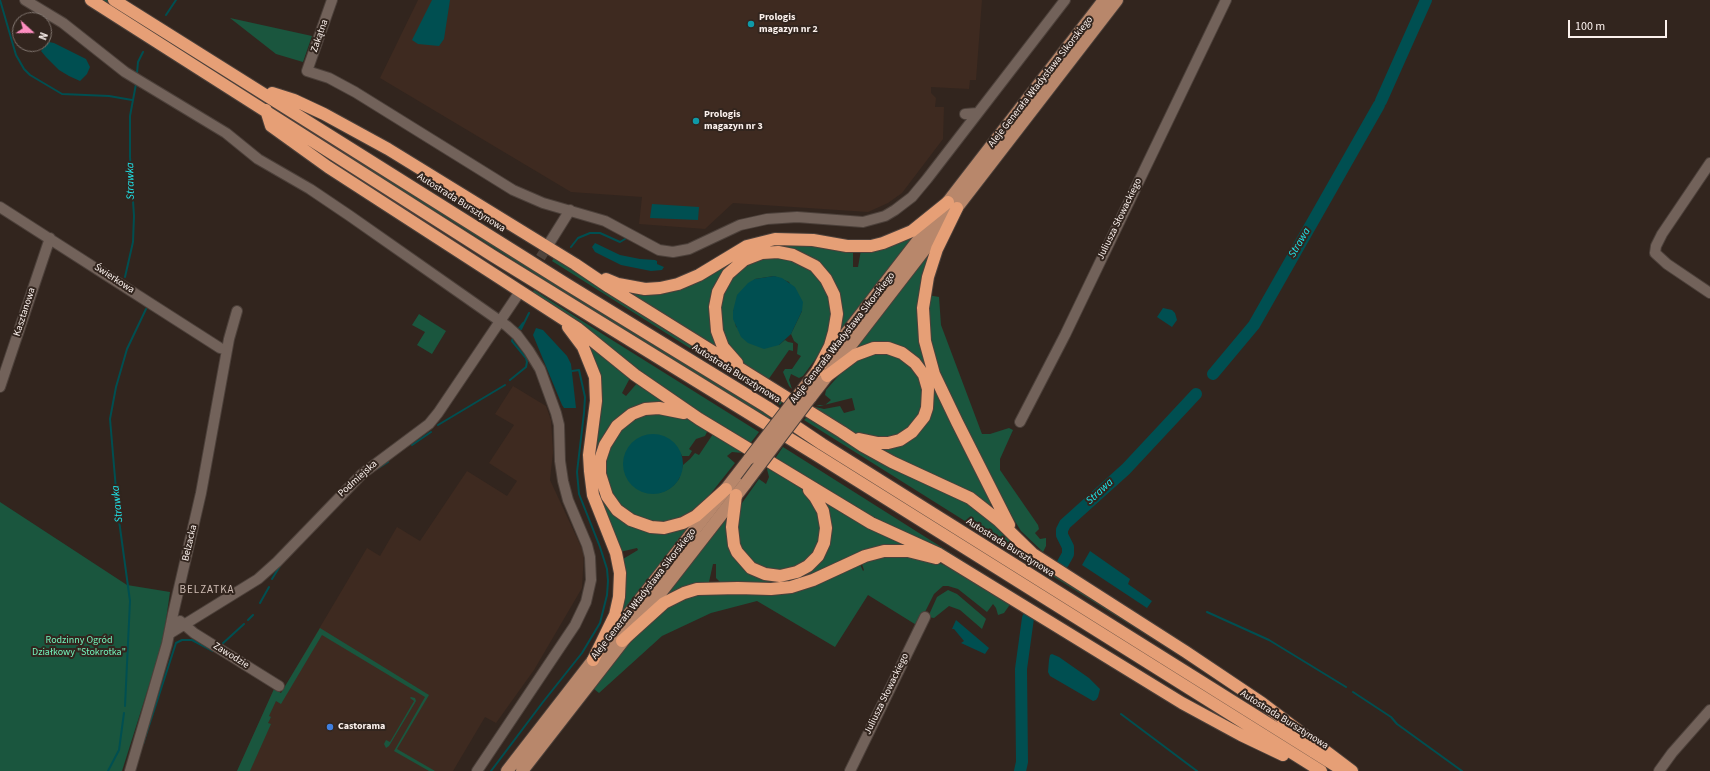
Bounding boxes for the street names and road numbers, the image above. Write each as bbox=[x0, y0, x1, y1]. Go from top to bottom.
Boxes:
street label: Aleje Generała Władysława Sikorskiego bbox=[986, 14, 1096, 150]
street label: Zakątna bbox=[309, 18, 331, 54]
street label: Autostrada Bursztynowa bbox=[415, 171, 507, 235]
street label: Juliusza Słowackiego bbox=[1095, 176, 1145, 262]
street label: Świerkowa bbox=[92, 262, 136, 296]
street label: Aleje Generała Władysława Sikorskiego bbox=[788, 270, 898, 406]
street label: Kasztanowa bbox=[11, 286, 39, 338]
street label: Autostrada Bursztynowa bbox=[690, 342, 782, 406]
street label: Podmiejska bbox=[336, 458, 380, 500]
street label: Autostrada Bursztynowa bbox=[964, 516, 1056, 580]
street label: Belzacka bbox=[180, 524, 200, 562]
street label: Aleje Generała Władysława Sikorskiego bbox=[589, 526, 699, 662]
street label: Zawodzie bbox=[211, 640, 251, 672]
street label: Juliusza Słowackiego bbox=[862, 651, 912, 737]
street label: Autostrada Bursztynowa bbox=[1238, 688, 1330, 752]

